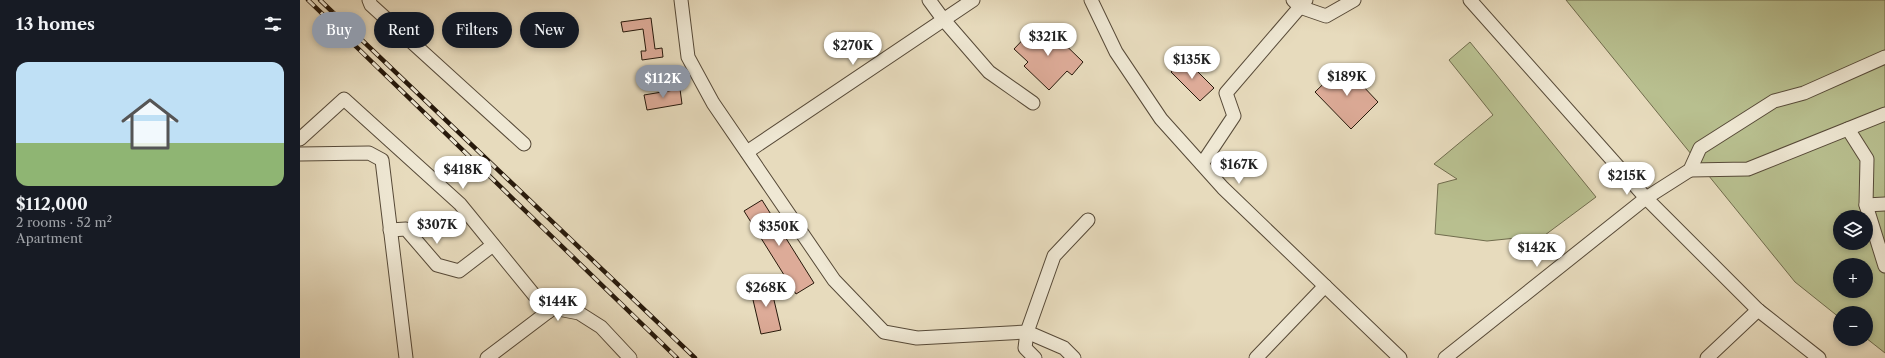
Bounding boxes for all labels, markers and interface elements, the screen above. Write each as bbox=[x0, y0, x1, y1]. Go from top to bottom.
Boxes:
chip: Buy bbox=[312, 12, 366, 48]
chip: Rent bbox=[374, 12, 434, 48]
chip: Filters bbox=[442, 12, 512, 48]
chip: New bbox=[520, 12, 579, 48]
icon: filters bbox=[262, 13, 284, 35]
text: 13 homes bbox=[16, 14, 95, 34]
pin: $321K bbox=[1020, 23, 1076, 57]
text: $321K bbox=[1029, 28, 1067, 44]
pin: $270K bbox=[825, 32, 881, 66]
text: $270K bbox=[833, 37, 873, 53]
pin: $135K bbox=[1164, 46, 1220, 80]
text: $135K bbox=[1173, 51, 1211, 67]
pin: $189K bbox=[1319, 63, 1375, 97]
pin: $112K bbox=[635, 65, 691, 99]
text: $189K bbox=[1327, 68, 1367, 84]
text: $112K bbox=[644, 70, 682, 86]
icon: home bbox=[114, 88, 186, 160]
pin: $167K bbox=[1211, 151, 1267, 185]
pin: $418K bbox=[435, 156, 491, 190]
text: $167K bbox=[1220, 156, 1258, 172]
text: $418K bbox=[443, 161, 483, 177]
pin: $215K bbox=[1599, 162, 1655, 196]
text: $215K bbox=[1608, 167, 1646, 183]
text: $112,000 bbox=[16, 194, 88, 214]
map controls bbox=[1833, 210, 1873, 346]
button: layers bbox=[1833, 210, 1873, 250]
pin: $307K bbox=[409, 211, 465, 245]
pin: $350K bbox=[751, 213, 807, 247]
text: 2 rooms · 52 m² bbox=[16, 214, 112, 230]
text: $307K bbox=[417, 216, 457, 232]
text: $350K bbox=[759, 218, 799, 234]
text: Apartment bbox=[16, 230, 83, 246]
pin: $142K bbox=[1509, 234, 1565, 268]
text: $142K bbox=[1518, 239, 1556, 255]
button: + bbox=[1833, 258, 1873, 298]
pin: $268K bbox=[738, 274, 794, 308]
text: $268K bbox=[745, 279, 787, 295]
pin: $144K bbox=[530, 288, 586, 322]
text: $144K bbox=[539, 293, 577, 309]
button: − bbox=[1833, 306, 1873, 346]

